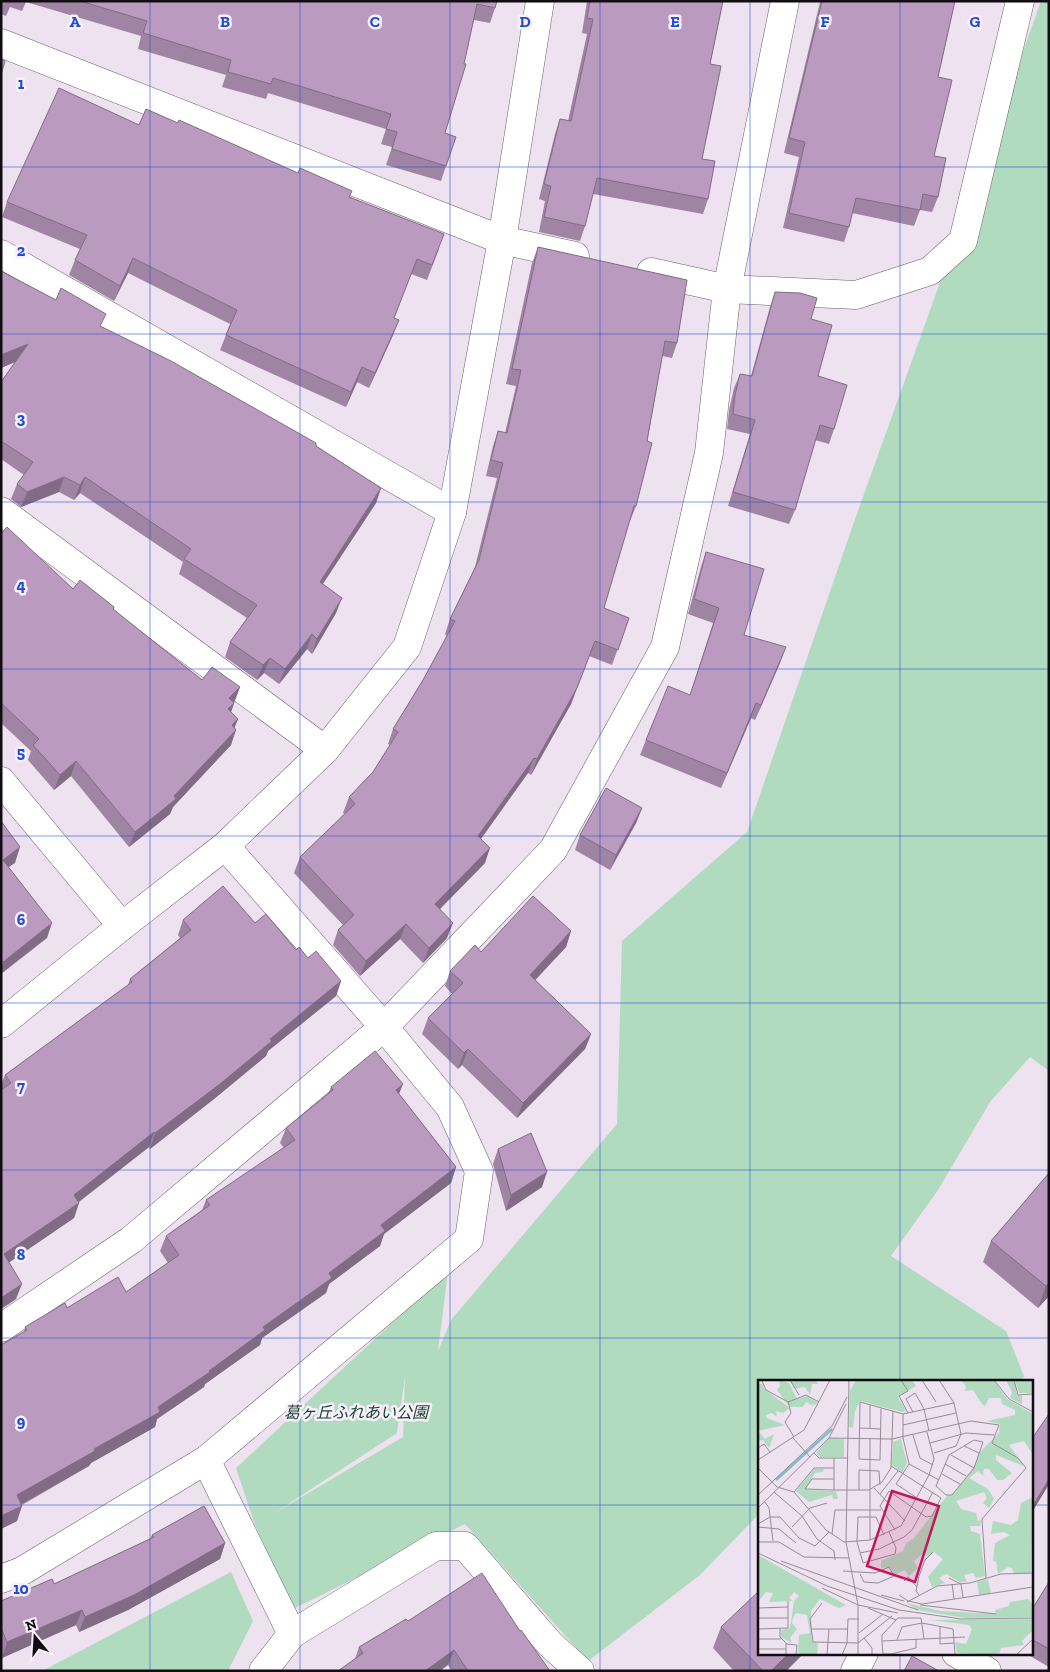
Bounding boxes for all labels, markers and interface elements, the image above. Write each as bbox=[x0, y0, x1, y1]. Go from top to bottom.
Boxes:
text: A bbox=[70, 12, 81, 31]
text: B bbox=[220, 12, 230, 31]
text: C bbox=[370, 12, 380, 31]
text: D bbox=[519, 12, 531, 31]
text: E bbox=[670, 12, 680, 31]
text: F bbox=[820, 12, 830, 31]
text: G bbox=[970, 12, 981, 31]
text: 1 bbox=[18, 74, 25, 93]
text: 2 bbox=[17, 241, 26, 260]
text: 3 bbox=[17, 409, 26, 428]
text: 4 bbox=[16, 576, 26, 595]
text: 5 bbox=[17, 743, 25, 762]
text: 6 bbox=[17, 910, 26, 929]
text: 7 bbox=[17, 1077, 25, 1096]
text: 8 bbox=[17, 1245, 26, 1264]
inset map bbox=[758, 1380, 1032, 1654]
park label: 葛ヶ丘ふれあい公園 bbox=[284, 1403, 430, 1422]
text: 9 bbox=[17, 1412, 26, 1431]
text: 10 bbox=[13, 1579, 29, 1598]
north arrow bbox=[10, 1612, 60, 1662]
text: N bbox=[23, 1615, 39, 1635]

